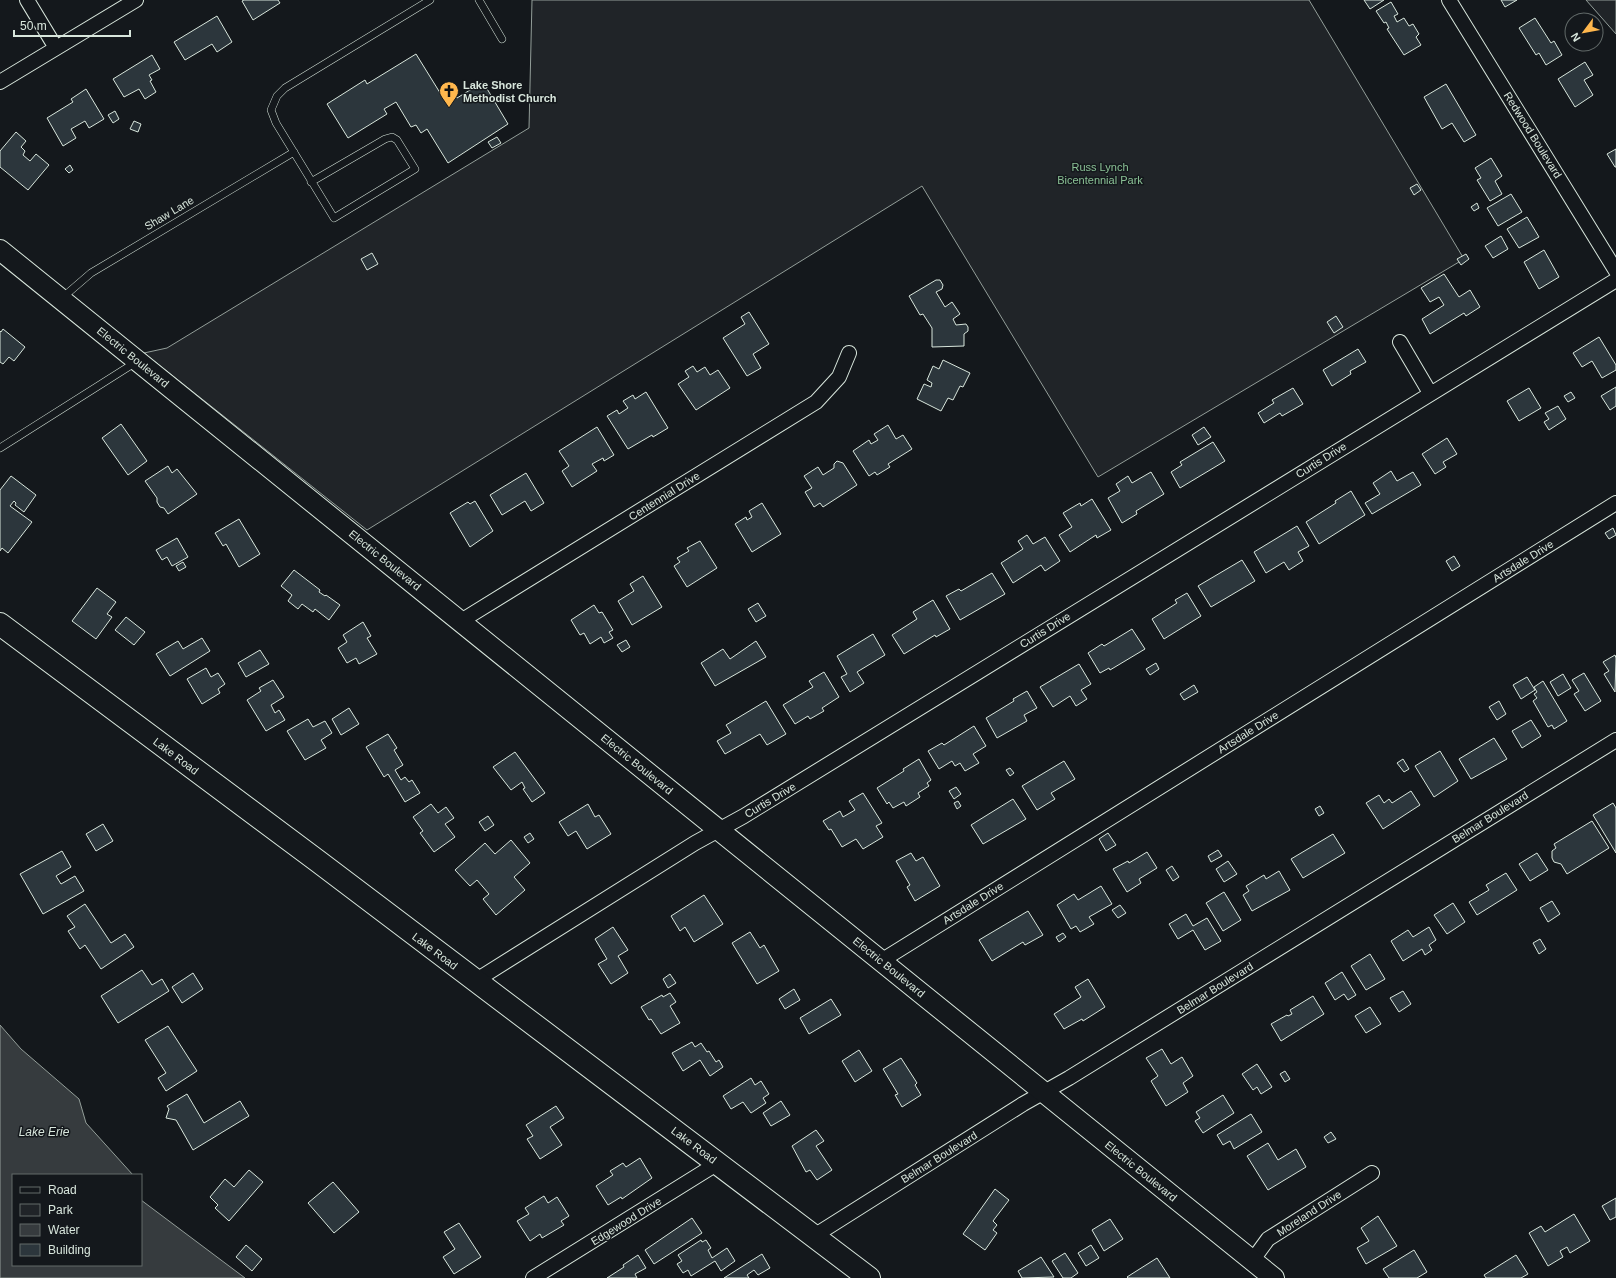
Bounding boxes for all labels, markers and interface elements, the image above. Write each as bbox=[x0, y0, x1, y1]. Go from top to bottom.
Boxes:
scale bar bbox=[14, 12, 130, 38]
north arrow bbox=[1564, 12, 1604, 52]
text: 50 m bbox=[20, 19, 47, 33]
text: N bbox=[1568, 31, 1583, 44]
place label: Lake Shore Methodist Church bbox=[463, 79, 557, 104]
church icon: Lake Shore Methodist Church bbox=[438, 80, 460, 108]
street label: Redwood Boulevard bbox=[1502, 90, 1564, 180]
park label: Russ Lynch Bicentennial Park bbox=[1057, 161, 1143, 186]
street label: Shaw Lane bbox=[142, 194, 196, 232]
street label: Electric Boulevard bbox=[95, 324, 171, 390]
street label: Curtis Drive bbox=[1293, 440, 1349, 480]
street label: Centennial Drive bbox=[626, 469, 702, 523]
street label: Electric Boulevard bbox=[347, 527, 423, 593]
street label: Artsdale Drive bbox=[1491, 538, 1555, 584]
street label: Curtis Drive bbox=[1017, 610, 1073, 650]
street label: Artsdale Drive bbox=[1216, 709, 1280, 755]
street label: Electric Boulevard bbox=[599, 731, 675, 797]
street label: Lake Road bbox=[151, 735, 201, 777]
street label: Curtis Drive bbox=[742, 780, 798, 820]
street label: Belmar Boulevard bbox=[1450, 789, 1530, 845]
street label: Artsdale Drive bbox=[941, 880, 1005, 926]
street label: Lake Road bbox=[410, 930, 460, 972]
street label: Electric Boulevard bbox=[851, 934, 927, 1000]
street label: Belmar Boulevard bbox=[1175, 960, 1255, 1016]
street label: Lake Road bbox=[669, 1124, 719, 1166]
water label: Lake Erie bbox=[19, 1125, 70, 1139]
street label: Belmar Boulevard bbox=[899, 1129, 979, 1185]
street label: Electric Boulevard bbox=[1103, 1138, 1179, 1204]
legend bbox=[12, 1174, 142, 1266]
text: Road bbox=[48, 1183, 77, 1197]
street label: Moreland Drive bbox=[1274, 1188, 1344, 1238]
street label: Edgewood Drive bbox=[589, 1195, 663, 1247]
text: Park bbox=[48, 1203, 74, 1217]
text: Water bbox=[48, 1223, 80, 1237]
text: Building bbox=[48, 1243, 91, 1257]

